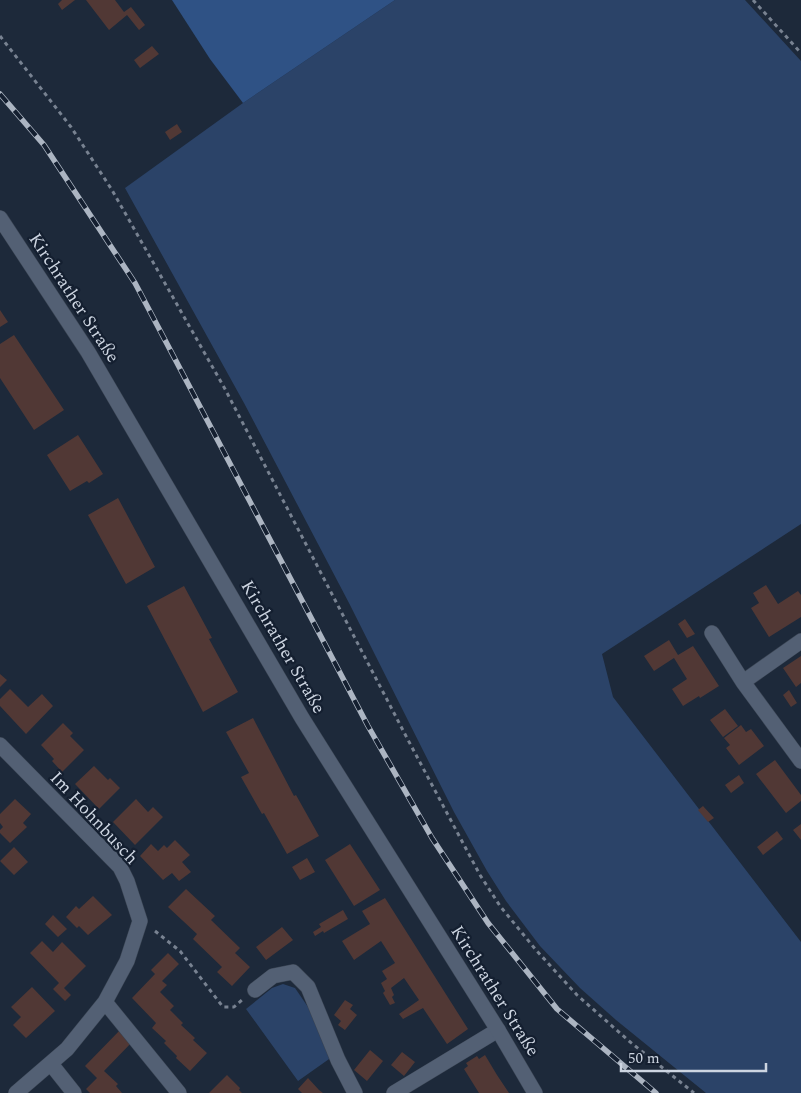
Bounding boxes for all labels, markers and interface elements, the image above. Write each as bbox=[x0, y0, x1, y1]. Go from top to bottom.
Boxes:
street label: Kirchrather Straße bbox=[22, 228, 126, 368]
street label: Kirchrather Straße bbox=[234, 575, 332, 719]
street label: Im Hohnbusch bbox=[44, 765, 144, 871]
street label: Kirchrather Straße bbox=[444, 920, 546, 1062]
scale bar bbox=[621, 1040, 766, 1072]
text: 50 m bbox=[628, 1047, 660, 1070]

